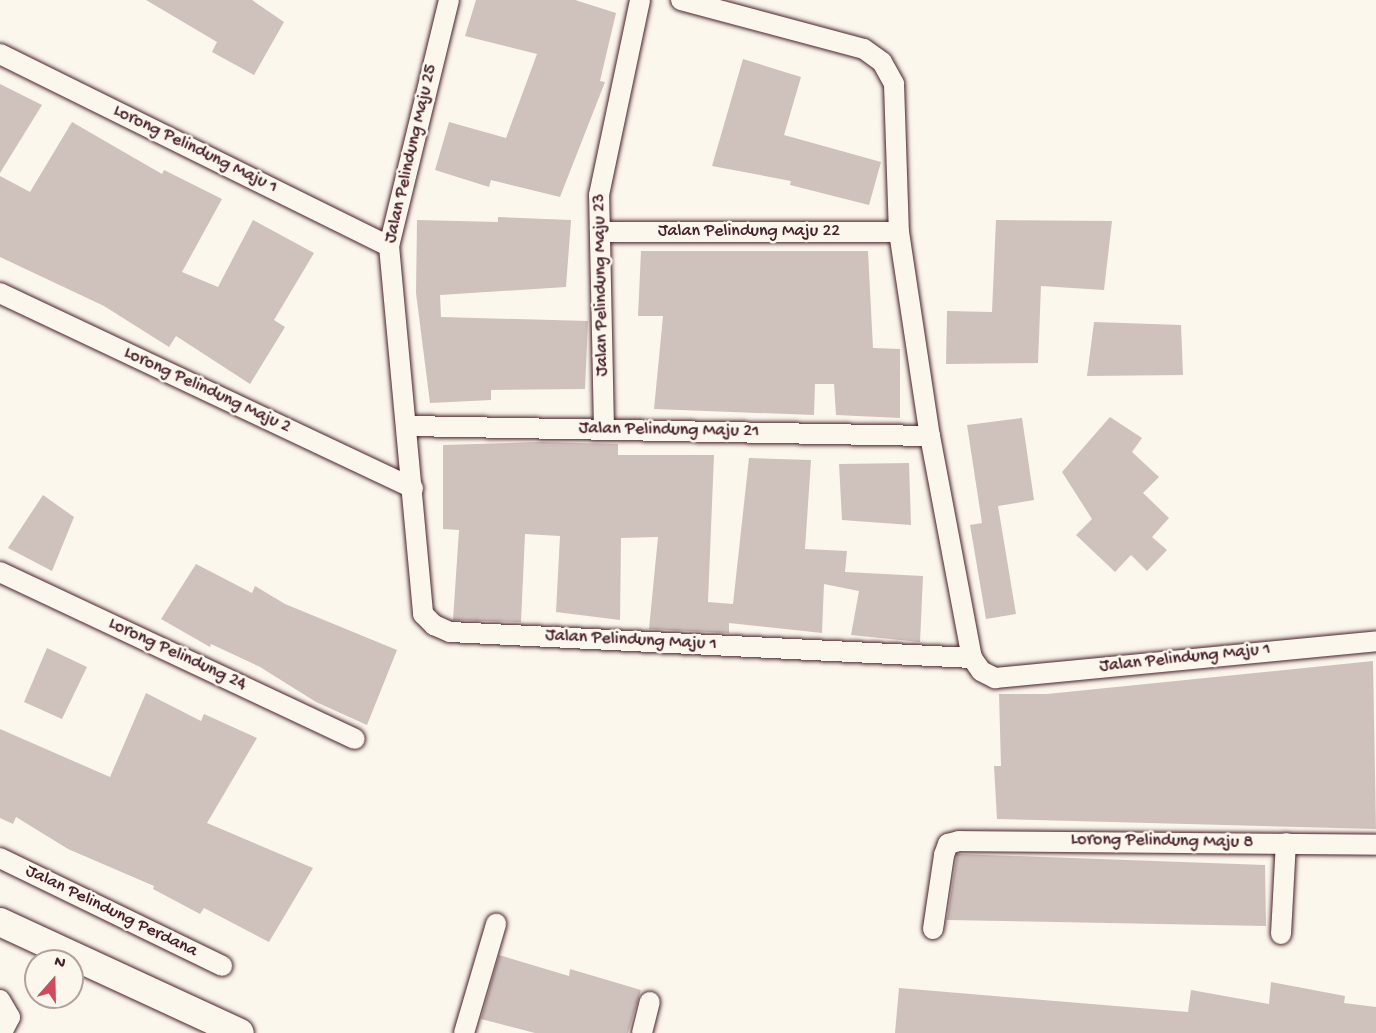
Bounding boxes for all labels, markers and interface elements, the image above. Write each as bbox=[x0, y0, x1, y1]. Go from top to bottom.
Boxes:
street label: Jalan Pelindung Maju 25 bbox=[381, 63, 443, 245]
street label: Lorong Pelindung Maju 1 bbox=[109, 101, 281, 199]
street label: Jalan Pelindung Maju 23 bbox=[590, 194, 614, 376]
street label: Jalan Pelindung Maju 22 bbox=[658, 221, 840, 243]
street label: Lorong Pelindung Maju 2 bbox=[120, 343, 294, 439]
street label: Jalan Pelindung Maju 21 bbox=[579, 419, 759, 443]
street label: Lorong Pelindung 24 bbox=[105, 614, 249, 696]
street label: Jalan Pelindung Maju 1 bbox=[545, 626, 717, 656]
street label: Jalan Pelindung Maju 1 bbox=[1098, 639, 1272, 679]
street label: Lorong Pelindung Maju 8 bbox=[1070, 830, 1254, 854]
street label: Jalan Pelindung Perdana bbox=[21, 861, 201, 963]
north arrow bbox=[24, 949, 84, 1009]
text: N bbox=[51, 953, 68, 974]

